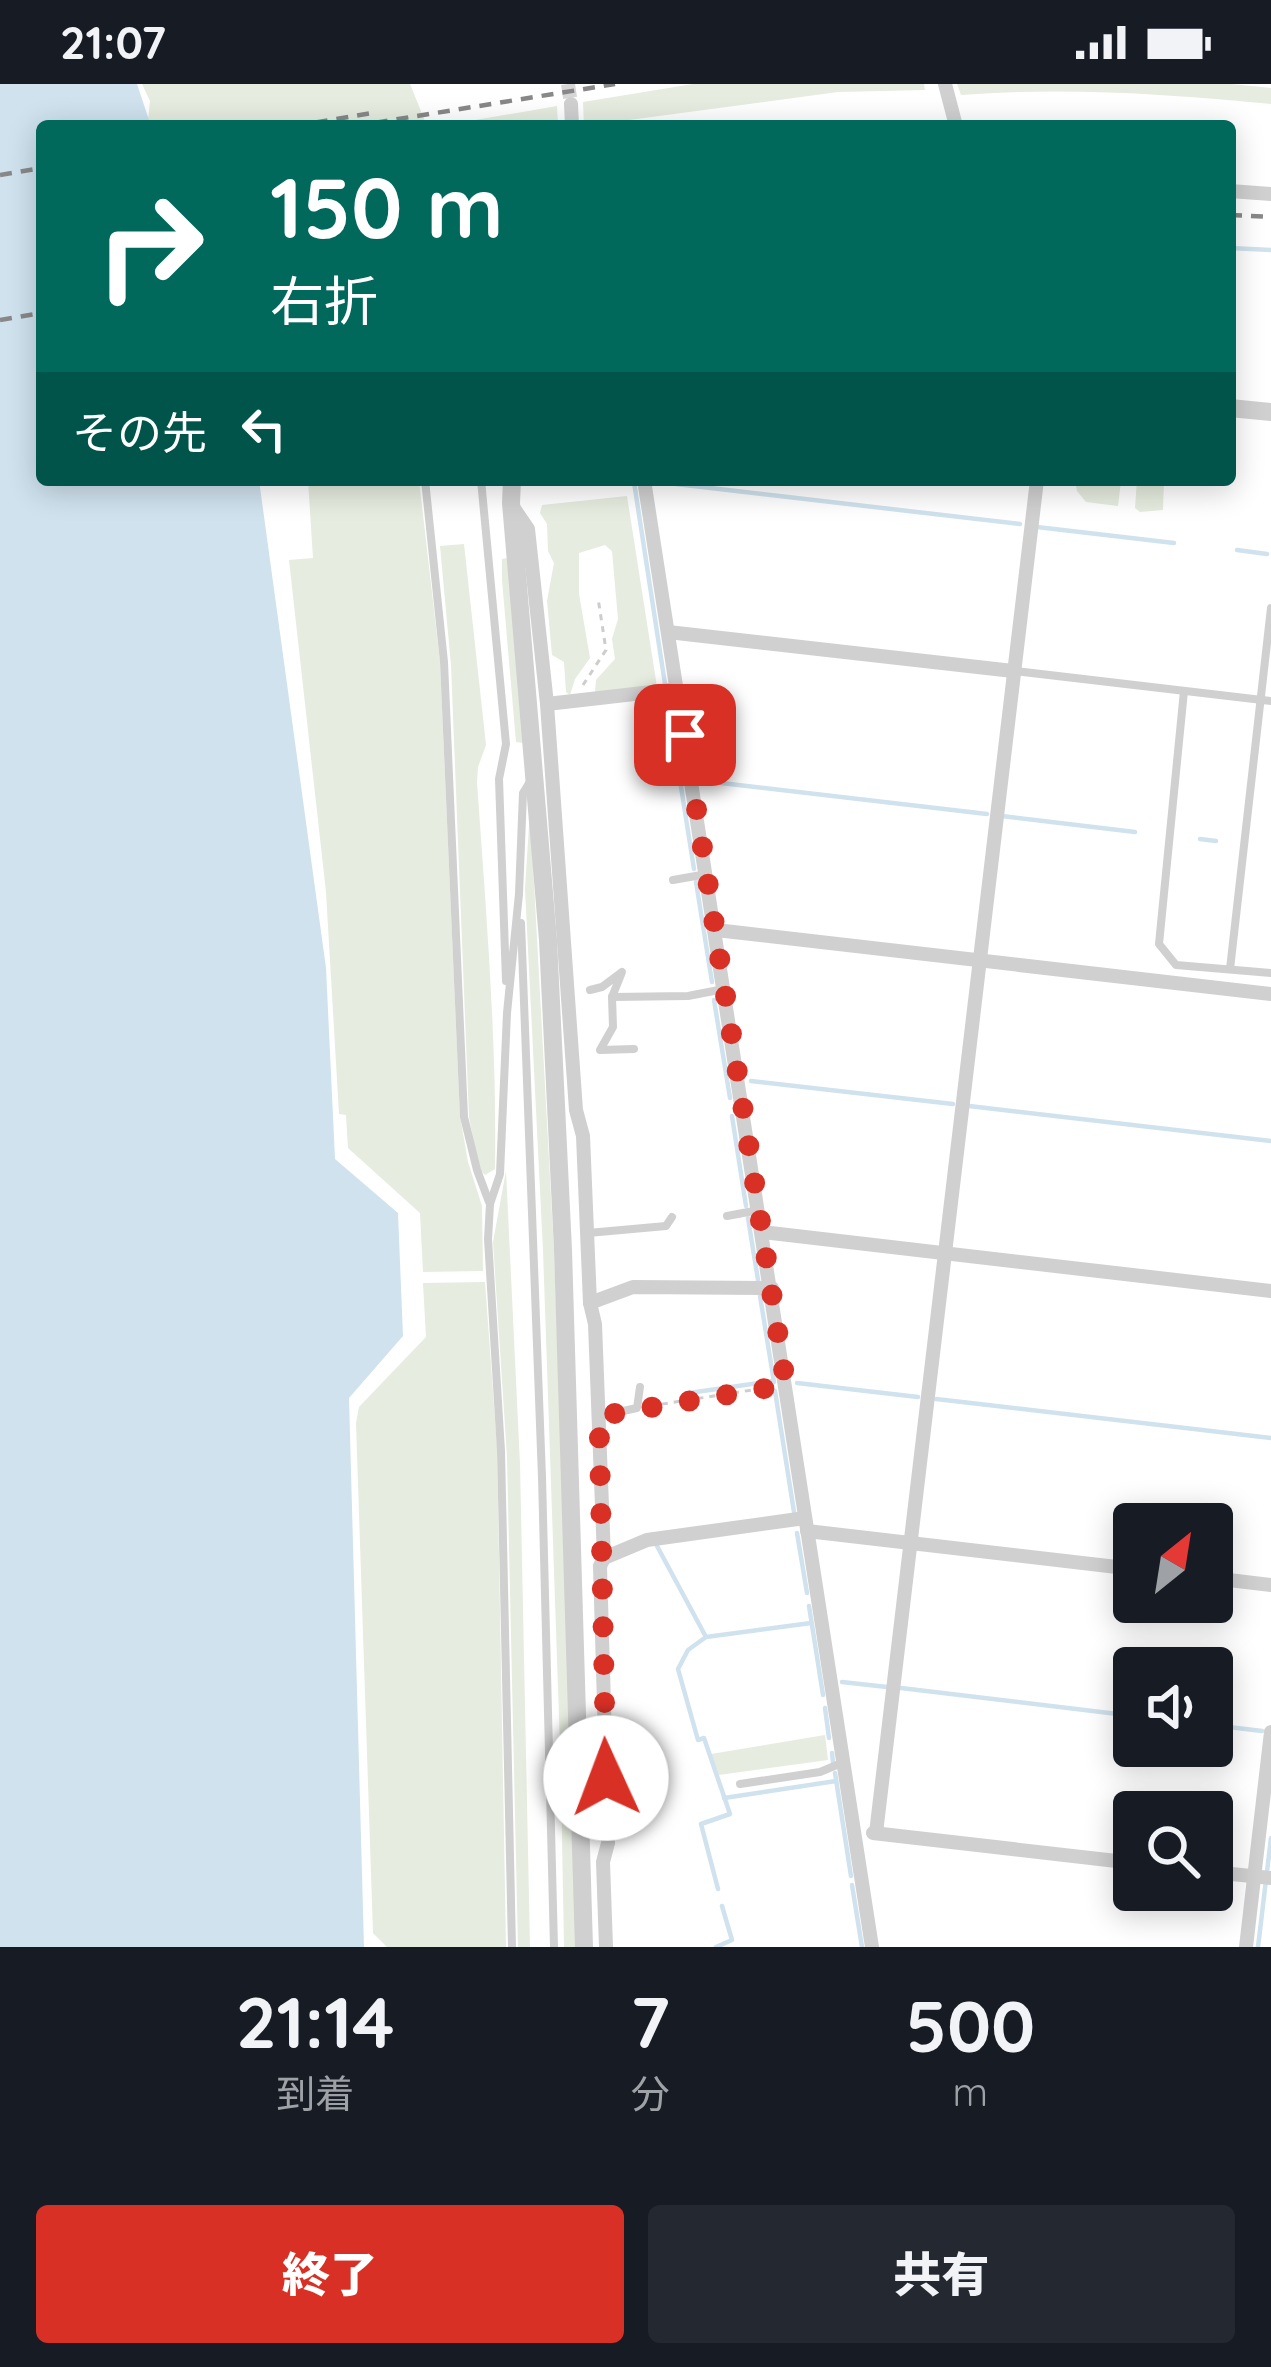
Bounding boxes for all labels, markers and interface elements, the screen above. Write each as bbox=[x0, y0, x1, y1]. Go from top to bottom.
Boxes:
text: 21:07 bbox=[60, 14, 166, 70]
text: 150 m bbox=[270, 154, 504, 259]
icon: right bbox=[72, 168, 228, 324]
text: 右折 bbox=[270, 267, 378, 335]
icon: left bbox=[231, 396, 297, 462]
text: その先 bbox=[72, 404, 207, 460]
pin bbox=[634, 684, 736, 786]
icon: arrive bbox=[652, 702, 718, 768]
north arrow bbox=[1113, 1503, 1233, 1623]
map controls bbox=[1113, 1503, 1233, 1911]
button: sound bbox=[1113, 1647, 1233, 1767]
position arrow bbox=[543, 1715, 669, 1841]
button: search bbox=[1113, 1791, 1233, 1911]
text: 21:14 bbox=[236, 1976, 395, 2066]
text: 7 bbox=[630, 1976, 670, 2066]
text: 500 bbox=[905, 1980, 1035, 2070]
text: m bbox=[953, 2067, 988, 2116]
text: 到着 bbox=[276, 2069, 354, 2118]
text: 分 bbox=[631, 2069, 670, 2118]
button: 終了 bbox=[36, 2205, 624, 2343]
button: 共有 bbox=[648, 2205, 1235, 2343]

